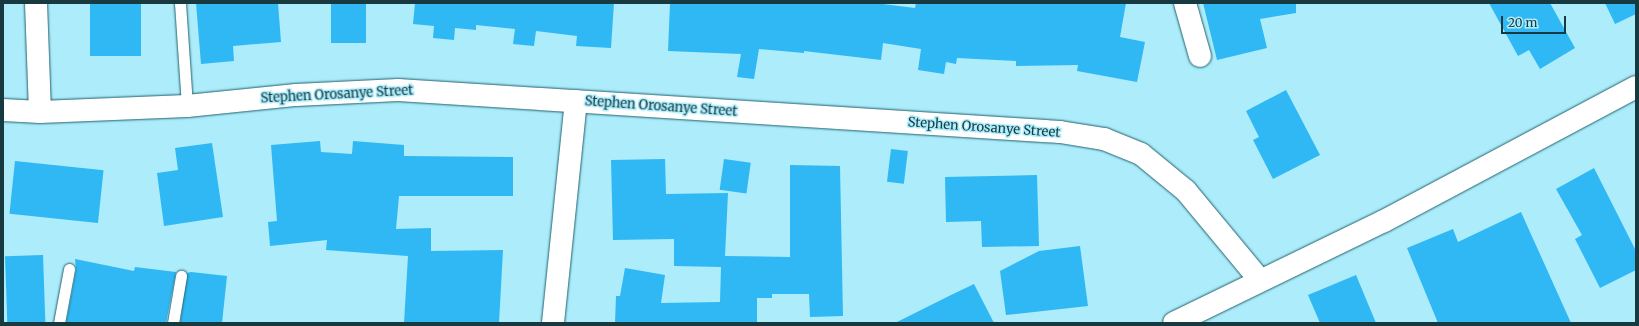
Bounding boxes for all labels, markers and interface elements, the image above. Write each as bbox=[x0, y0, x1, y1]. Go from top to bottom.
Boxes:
scale bar bbox=[1503, 8, 1568, 34]
text: 20 m bbox=[1508, 15, 1537, 30]
street label: Stephen Orosanye Street bbox=[260, 83, 414, 107]
street label: Stephen Orosanye Street bbox=[584, 94, 738, 120]
street label: Stephen Orosanye Street bbox=[907, 115, 1061, 141]

